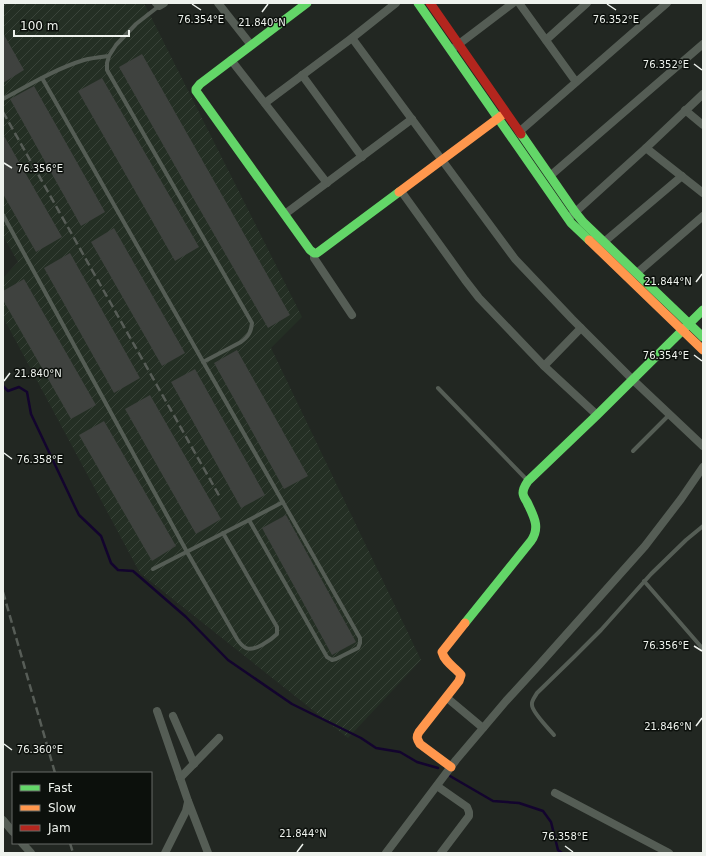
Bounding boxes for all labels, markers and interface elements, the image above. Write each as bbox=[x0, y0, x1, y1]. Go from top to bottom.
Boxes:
scale bar bbox=[14, 12, 129, 38]
text: 76.354°E bbox=[178, 14, 224, 25]
text: 76.352°E bbox=[593, 14, 639, 25]
text: 21.840°N bbox=[238, 17, 286, 28]
text: 100 m bbox=[20, 19, 58, 33]
text: 76.352°E bbox=[643, 59, 689, 70]
text: 76.356°E bbox=[17, 163, 63, 174]
text: 21.844°N bbox=[644, 276, 692, 287]
text: 76.354°E bbox=[643, 350, 689, 361]
text: 21.840°N bbox=[14, 368, 62, 379]
text: 76.358°E bbox=[17, 454, 63, 465]
text: 76.356°E bbox=[643, 640, 689, 651]
text: 21.846°N bbox=[644, 721, 692, 732]
text: 76.360°E bbox=[17, 744, 63, 755]
legend bbox=[12, 772, 152, 844]
text: Fast bbox=[48, 781, 72, 795]
text: Slow bbox=[48, 801, 76, 815]
text: Jam bbox=[47, 821, 71, 835]
text: 21.844°N bbox=[279, 828, 327, 839]
text: 76.358°E bbox=[542, 831, 588, 842]

